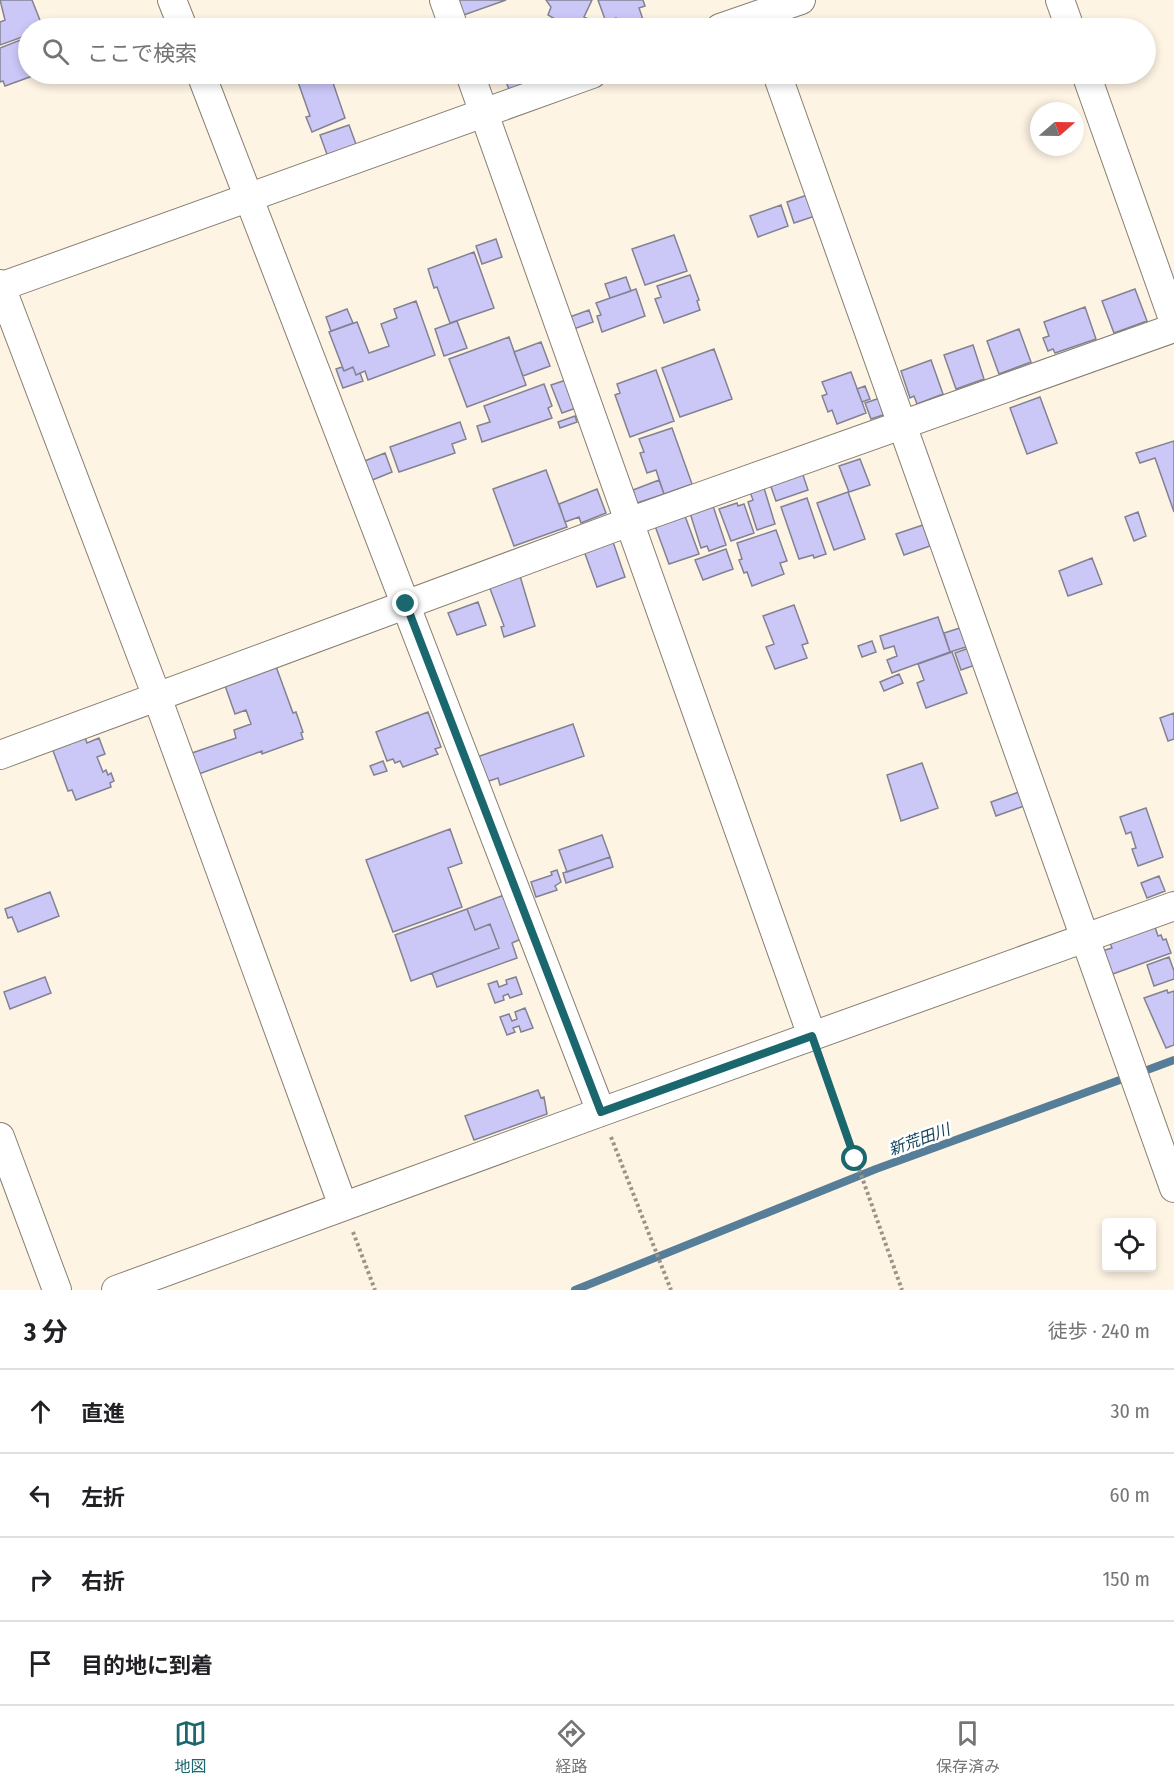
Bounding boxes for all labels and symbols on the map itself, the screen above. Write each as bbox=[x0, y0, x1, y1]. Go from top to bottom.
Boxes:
north arrow bbox=[1030, 102, 1084, 156]
route end bbox=[392, 590, 418, 616]
water label: 新荒田川 bbox=[886, 1119, 954, 1159]
route start bbox=[841, 1145, 867, 1171]

